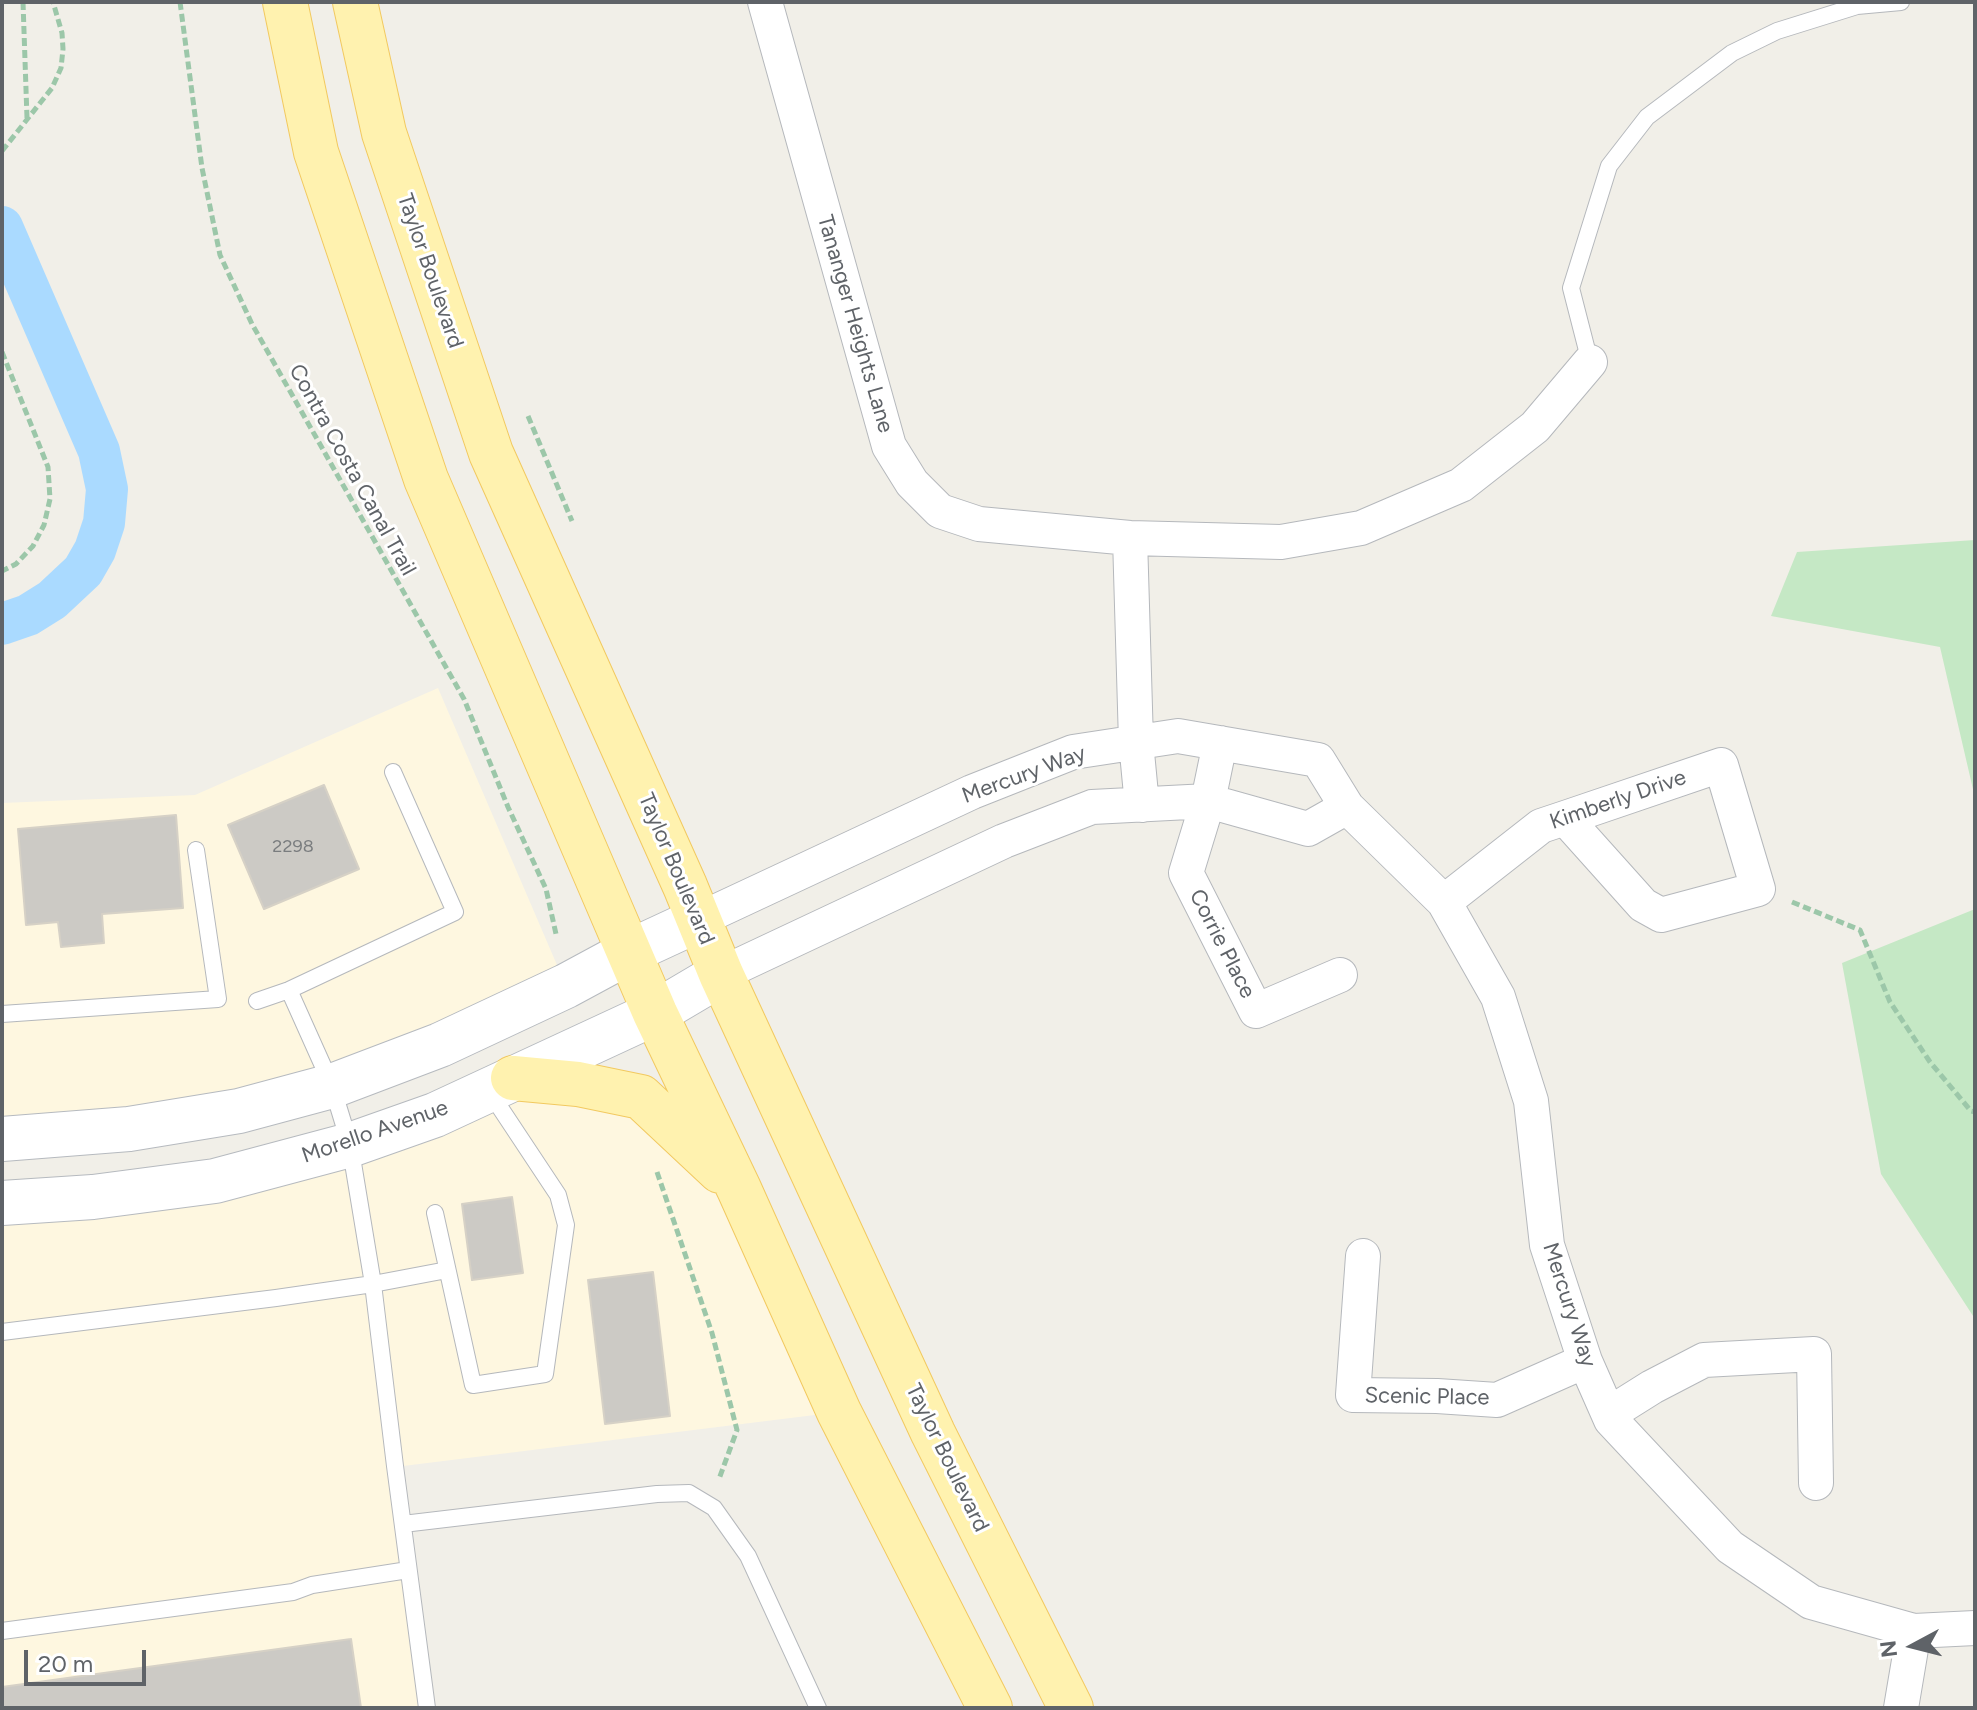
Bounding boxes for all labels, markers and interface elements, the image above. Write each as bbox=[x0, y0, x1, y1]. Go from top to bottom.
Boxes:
street label: Taylor Boulevard bbox=[391, 190, 469, 352]
street label: Tananger Heights Lane bbox=[811, 212, 899, 436]
street label: Contra Costa Canal Trail bbox=[283, 360, 421, 580]
street label: Mercury Way bbox=[959, 740, 1089, 810]
street label: Kimberly Drive bbox=[1546, 764, 1690, 836]
street label: Taylor Boulevard bbox=[632, 789, 720, 949]
house number: 2298 bbox=[272, 836, 314, 858]
street label: Corrie Place bbox=[1183, 885, 1261, 1003]
street label: Morello Avenue bbox=[298, 1095, 452, 1169]
street label: Mercury Way bbox=[1536, 1239, 1602, 1371]
street label: Taylor Boulevard bbox=[900, 1380, 994, 1536]
street label: Scenic Place bbox=[1364, 1383, 1490, 1411]
north arrow bbox=[1873, 1606, 1953, 1686]
scale bar bbox=[28, 1634, 150, 1684]
text: N bbox=[1874, 1639, 1903, 1659]
text: 20 m bbox=[38, 1649, 93, 1678]

